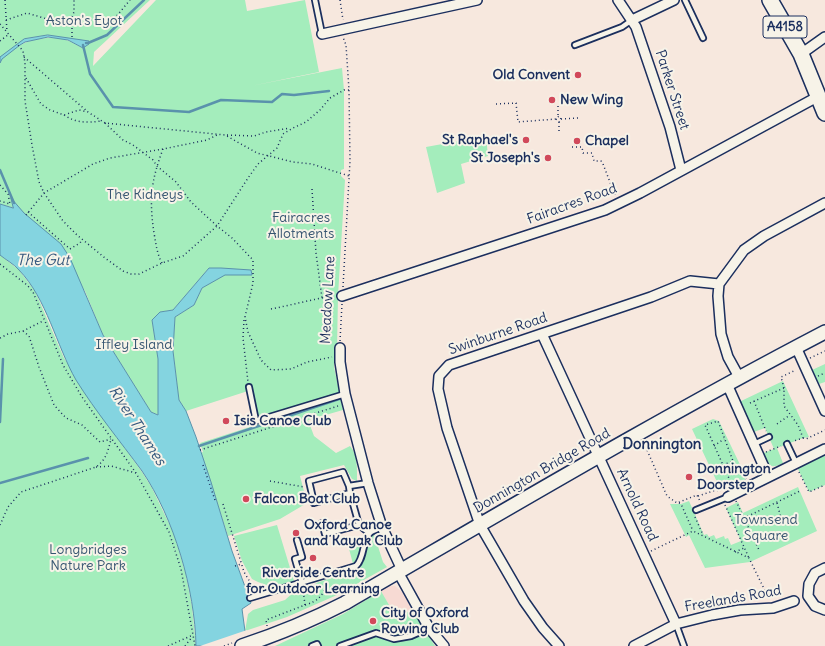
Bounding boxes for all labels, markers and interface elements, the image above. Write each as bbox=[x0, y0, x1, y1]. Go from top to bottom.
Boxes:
park label: Aston's Eyot bbox=[46, 13, 122, 29]
road number: A4158 bbox=[763, 16, 807, 38]
street label: Parker Street bbox=[651, 48, 693, 132]
place label: Old Convent bbox=[492, 67, 570, 83]
marker: Old Convent bbox=[573, 70, 583, 80]
place label: New Wing bbox=[560, 92, 623, 108]
marker: New Wing bbox=[547, 95, 557, 105]
place label: St Raphael's bbox=[442, 132, 518, 148]
place label: Chapel bbox=[585, 133, 629, 149]
marker: St Raphael's bbox=[521, 135, 531, 145]
marker: Chapel bbox=[572, 136, 582, 146]
place label: St Joseph's bbox=[471, 150, 540, 166]
marker: St Joseph's bbox=[543, 153, 553, 163]
street label: Fairacres Road bbox=[525, 180, 619, 228]
park label: The Kidneys bbox=[107, 187, 183, 203]
park label: Fairacres Allotments bbox=[268, 210, 334, 242]
water label: The Gut bbox=[17, 252, 69, 270]
street label: Meadow Lane bbox=[317, 255, 339, 345]
street label: Swinburne Road bbox=[446, 309, 550, 359]
park label: Iffley Island bbox=[96, 337, 172, 353]
water label: River Thames bbox=[105, 383, 169, 469]
place label: Isis Canoe Club bbox=[234, 413, 332, 429]
marker: Isis Canoe Club bbox=[221, 416, 231, 426]
street label: Donnington Bridge Road bbox=[471, 425, 613, 517]
district label: Donnington bbox=[622, 436, 702, 454]
place label: Donnington Doorstep bbox=[697, 461, 771, 494]
street label: Arnold Road bbox=[613, 466, 661, 544]
marker: Donnington Doorstep bbox=[684, 472, 694, 482]
place label: Falcon Boat Club bbox=[254, 491, 360, 507]
marker: Falcon Boat Club bbox=[241, 494, 251, 504]
park label: Townsend Square bbox=[734, 512, 798, 544]
place label: Oxford Canoe and Kayak Club bbox=[304, 517, 403, 550]
marker: Oxford Canoe and Kayak Club bbox=[291, 528, 301, 538]
park label: Longbridges Nature Park bbox=[49, 542, 127, 574]
marker: Riverside Centre for Outdoor Learning bbox=[308, 553, 318, 563]
place label: Riverside Centre for Outdoor Learning bbox=[246, 565, 380, 598]
street label: Freelands Road bbox=[683, 582, 783, 616]
place label: City of Oxford Rowing Club bbox=[381, 605, 469, 638]
marker: City of Oxford Rowing Club bbox=[368, 616, 378, 626]

